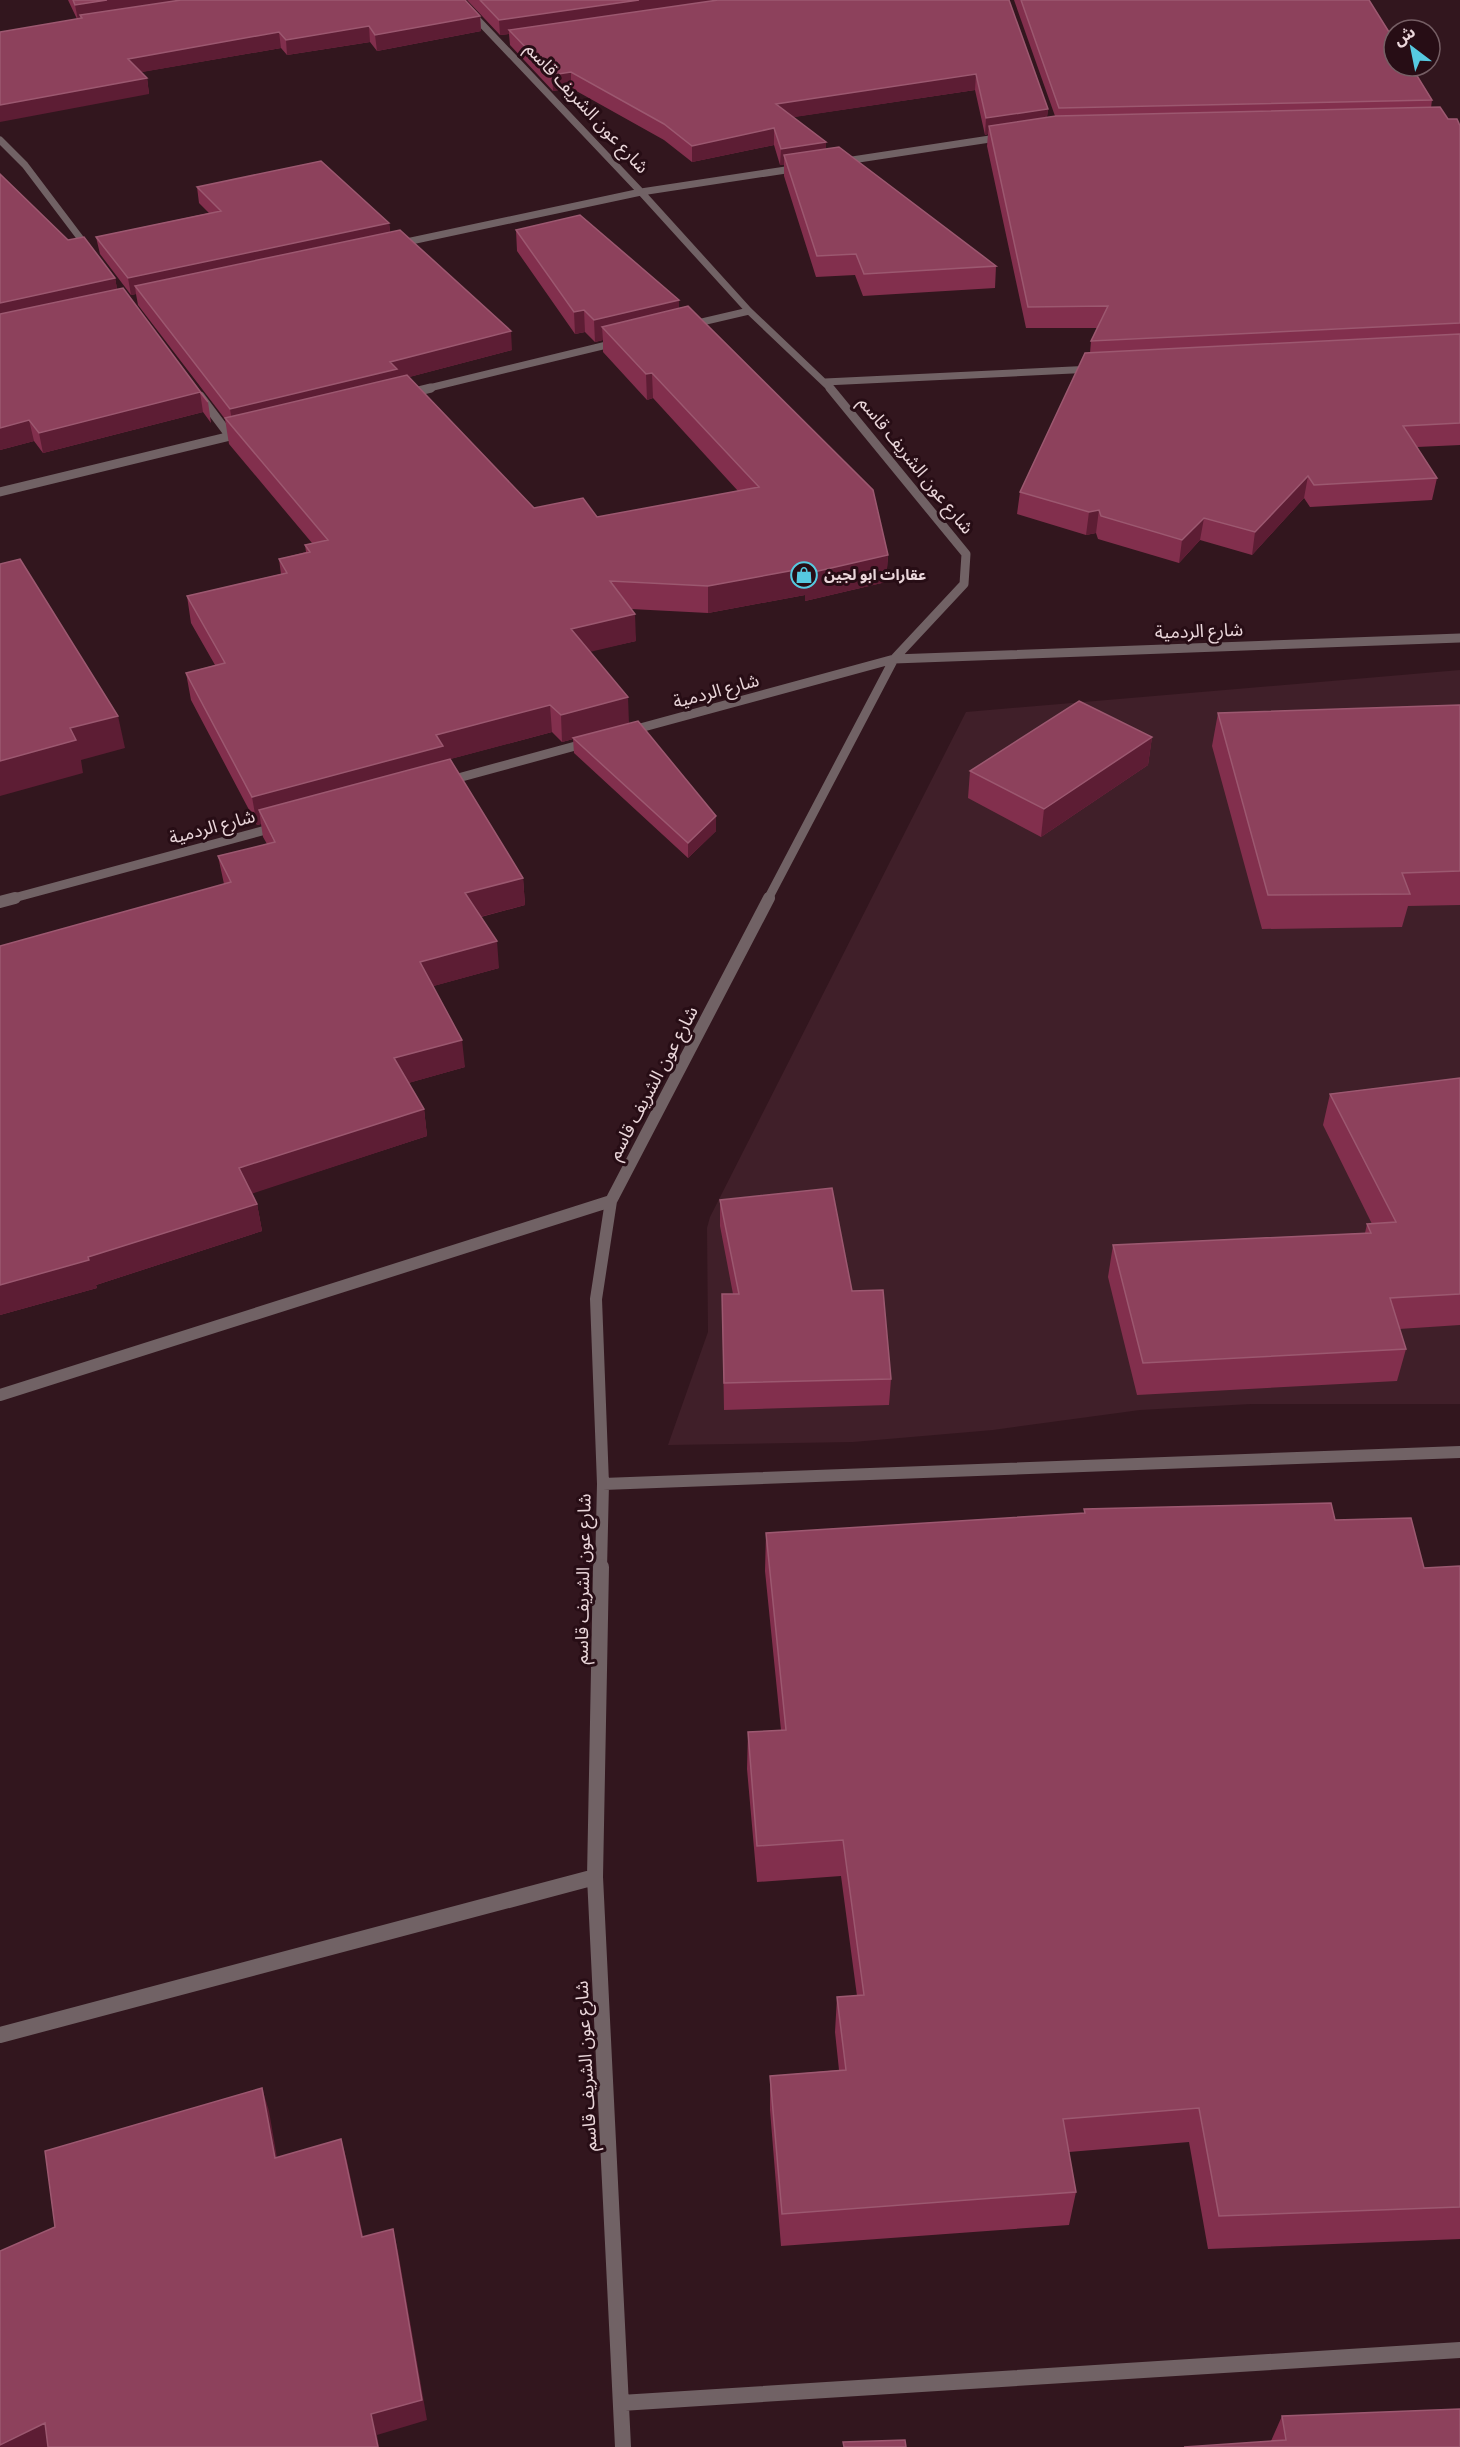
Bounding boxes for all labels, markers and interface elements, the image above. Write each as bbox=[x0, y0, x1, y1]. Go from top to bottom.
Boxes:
north arrow bbox=[1382, 18, 1442, 78]
text: ش bbox=[1390, 22, 1419, 50]
street label: شارع عون الشريف قاسم bbox=[518, 38, 653, 180]
street label: شارع عون الشريف قاسم bbox=[851, 392, 978, 540]
shop icon: عقارات ابو لجين bbox=[789, 560, 819, 590]
place label: عقارات ابو لجين bbox=[824, 566, 926, 584]
street label: شارع الردمية bbox=[1155, 618, 1244, 647]
street label: شارع الردمية bbox=[671, 669, 762, 716]
street label: شارع الردمية bbox=[167, 805, 258, 852]
street label: شارع عون الشريف قاسم bbox=[603, 1002, 705, 1165]
street label: شارع عون الشريف قاسم bbox=[571, 1493, 598, 1665]
street label: شارع عون الشريف قاسم bbox=[571, 1980, 604, 2152]

